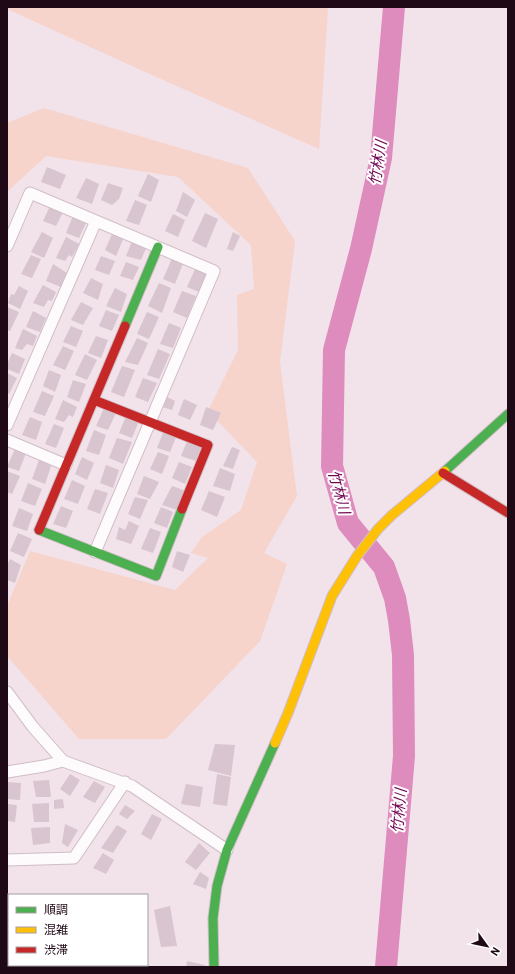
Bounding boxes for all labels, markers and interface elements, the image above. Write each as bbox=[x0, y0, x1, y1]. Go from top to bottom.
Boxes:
water label: 竹林川 bbox=[365, 137, 390, 186]
water label: 竹林川 bbox=[325, 468, 355, 518]
water label: 竹林川 bbox=[387, 786, 409, 834]
legend bbox=[8, 894, 148, 966]
text: 順調 bbox=[44, 902, 68, 916]
text: 混雑 bbox=[44, 922, 68, 936]
north arrow bbox=[467, 926, 507, 966]
text: 渋滞 bbox=[44, 942, 68, 956]
text: N bbox=[488, 945, 503, 958]

